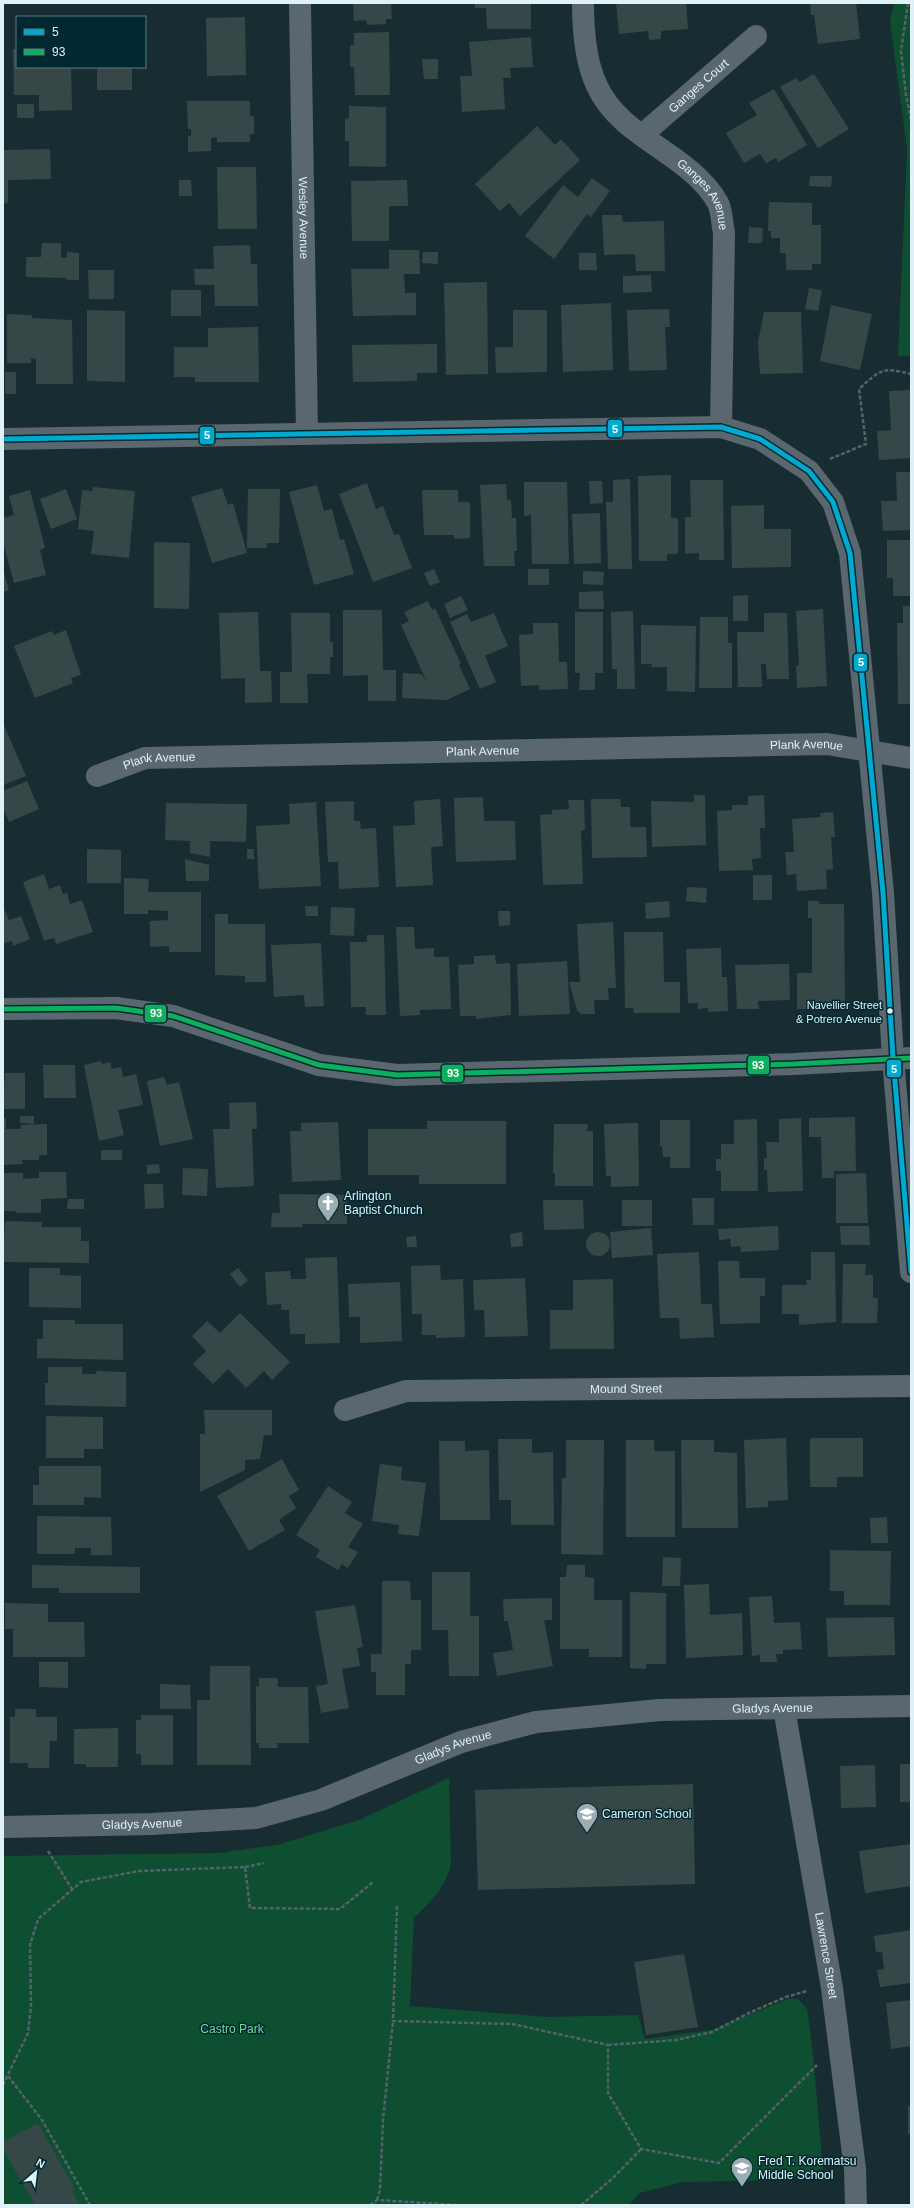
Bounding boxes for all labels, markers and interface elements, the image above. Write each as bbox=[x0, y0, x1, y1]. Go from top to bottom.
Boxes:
legend bbox=[16, 16, 146, 68]
text: 5 bbox=[52, 25, 59, 39]
text: 93 bbox=[52, 45, 66, 59]
street label: Ganges Court bbox=[666, 56, 732, 116]
street label: Ganges Avenue bbox=[674, 156, 730, 231]
street label: Wesley Avenue bbox=[296, 177, 311, 260]
line badge: 5 bbox=[607, 419, 623, 438]
text: 5 bbox=[612, 423, 618, 435]
line badge: 5 bbox=[199, 426, 215, 445]
text: 5 bbox=[204, 429, 210, 441]
line badge: 5 bbox=[853, 653, 868, 672]
text: 5 bbox=[858, 656, 864, 668]
street label: Plank Avenue bbox=[770, 737, 844, 754]
street label: Plank Avenue bbox=[446, 743, 520, 759]
street label: Plank Avenue bbox=[121, 750, 196, 773]
place label: Navellier Street & Potrero Avenue bbox=[796, 999, 882, 1025]
line badge: 93 bbox=[144, 1004, 167, 1023]
marker: Navellier Street & Potrero Avenue bbox=[885, 1006, 895, 1016]
text: 93 bbox=[150, 1007, 162, 1019]
line badge: 93 bbox=[747, 1055, 770, 1075]
text: 93 bbox=[752, 1059, 764, 1071]
line badge: 5 bbox=[886, 1059, 902, 1078]
text: 5 bbox=[891, 1063, 897, 1075]
line badge: 93 bbox=[441, 1064, 464, 1083]
text: 93 bbox=[447, 1067, 459, 1079]
place label: Arlington Baptist Church bbox=[344, 1189, 423, 1217]
church icon: Arlington Baptist Church bbox=[315, 1190, 341, 1223]
street label: Mound Street bbox=[590, 1381, 663, 1396]
street label: Gladys Avenue bbox=[732, 1701, 813, 1716]
street label: Gladys Avenue bbox=[413, 1727, 493, 1767]
school or university icon: Cameron School bbox=[574, 1801, 600, 1834]
place label: Cameron School bbox=[602, 1807, 691, 1821]
street label: Gladys Avenue bbox=[102, 1815, 183, 1832]
street label: Lawrence Street bbox=[812, 1911, 840, 2000]
park label: Castro Park bbox=[200, 2022, 265, 2036]
north arrow bbox=[16, 2152, 56, 2192]
place label: Fred T. Korematsu Middle School bbox=[758, 2154, 856, 2182]
school or university icon: Fred T. Korematsu Middle School bbox=[729, 2155, 755, 2188]
text: N bbox=[34, 2156, 47, 2170]

